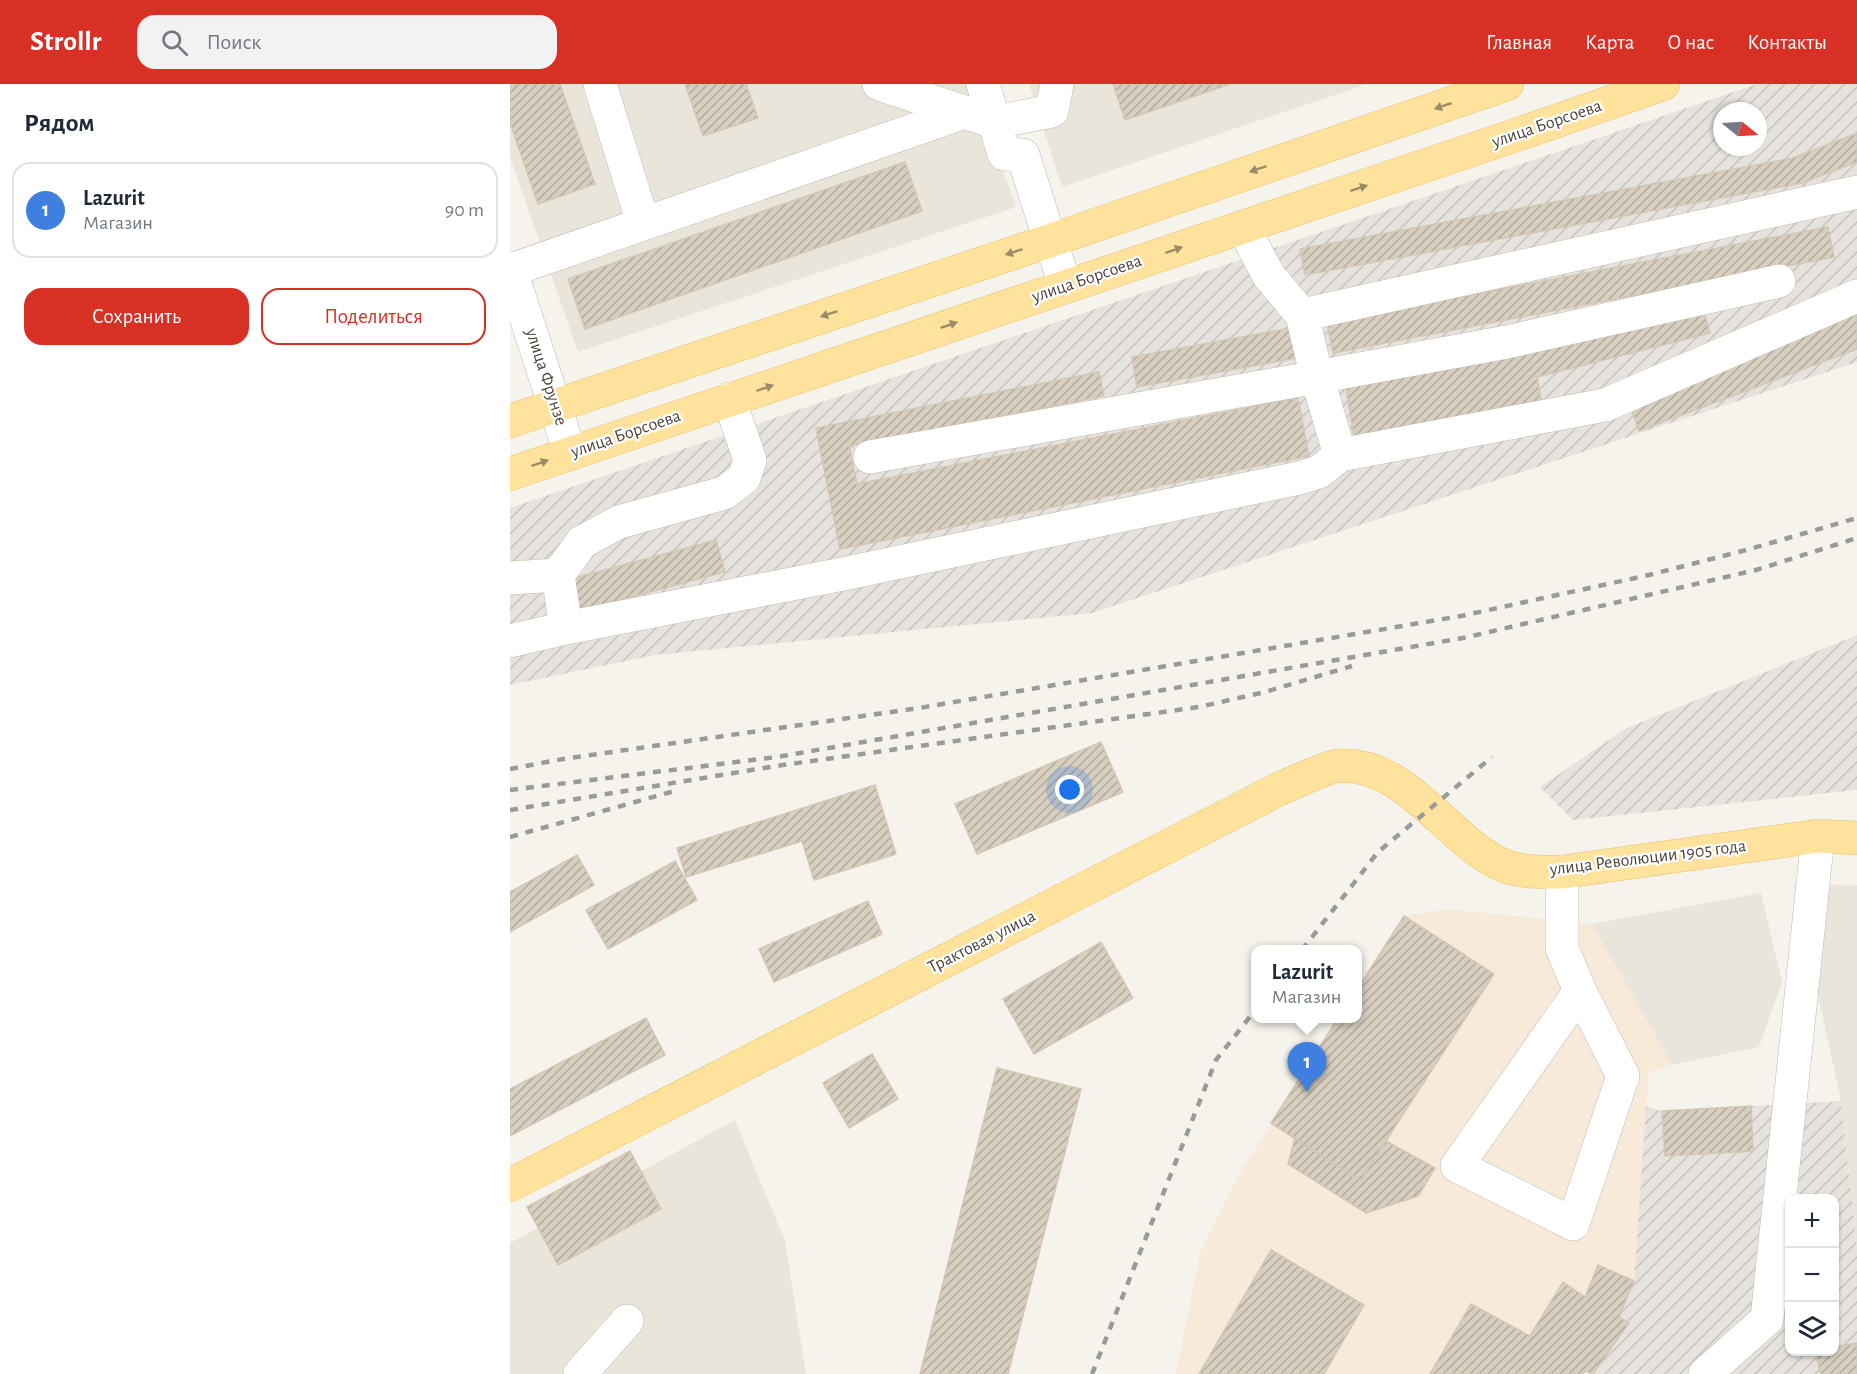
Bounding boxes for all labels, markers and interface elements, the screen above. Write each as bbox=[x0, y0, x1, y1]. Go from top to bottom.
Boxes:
search box bbox=[137, 15, 557, 69]
icon: search bbox=[158, 26, 191, 59]
text: Strollr bbox=[30, 28, 101, 56]
text: Поиск bbox=[206, 31, 261, 53]
text: Главная bbox=[1486, 32, 1552, 53]
text: Карта bbox=[1585, 32, 1634, 53]
text: О нас bbox=[1667, 32, 1714, 53]
text: Контакты bbox=[1747, 32, 1827, 53]
street label: улица Борсоева bbox=[1489, 97, 1604, 152]
one-way arrow bbox=[1434, 102, 1452, 111]
north arrow bbox=[1713, 102, 1767, 156]
text: Рядом bbox=[24, 110, 95, 136]
one-way arrow bbox=[1249, 165, 1267, 175]
one-way arrow bbox=[1350, 183, 1368, 192]
text: Lazurit bbox=[83, 187, 145, 209]
text: 1 bbox=[42, 200, 49, 220]
text: 90 m bbox=[445, 200, 484, 220]
text: Магазин bbox=[83, 213, 153, 233]
one-way arrow bbox=[1165, 245, 1183, 254]
one-way arrow bbox=[1005, 248, 1023, 258]
street label: улица Борсоева bbox=[1029, 252, 1144, 307]
button: Сохранить bbox=[24, 288, 249, 345]
button: Поделиться bbox=[261, 288, 486, 345]
one-way arrow bbox=[820, 310, 838, 319]
one-way arrow bbox=[941, 320, 959, 330]
street label: улица Фрунзе bbox=[522, 325, 570, 428]
one-way arrow bbox=[756, 382, 774, 392]
street label: улица Борсоева bbox=[568, 407, 683, 462]
one-way arrow bbox=[531, 458, 549, 468]
your location bbox=[1055, 775, 1084, 804]
street label: улица Революции 1905 года bbox=[1548, 837, 1747, 879]
street label: Трактовая улица bbox=[925, 907, 1039, 977]
popup bbox=[1251, 945, 1362, 1023]
text: Lazurit bbox=[1271, 961, 1333, 983]
text: Магазин bbox=[1271, 987, 1342, 1007]
pin: 1 bbox=[1288, 1042, 1326, 1092]
map controls bbox=[1785, 1194, 1839, 1356]
button: + bbox=[1785, 1194, 1839, 1248]
button: − bbox=[1785, 1248, 1839, 1302]
button: layers bbox=[1785, 1302, 1839, 1356]

